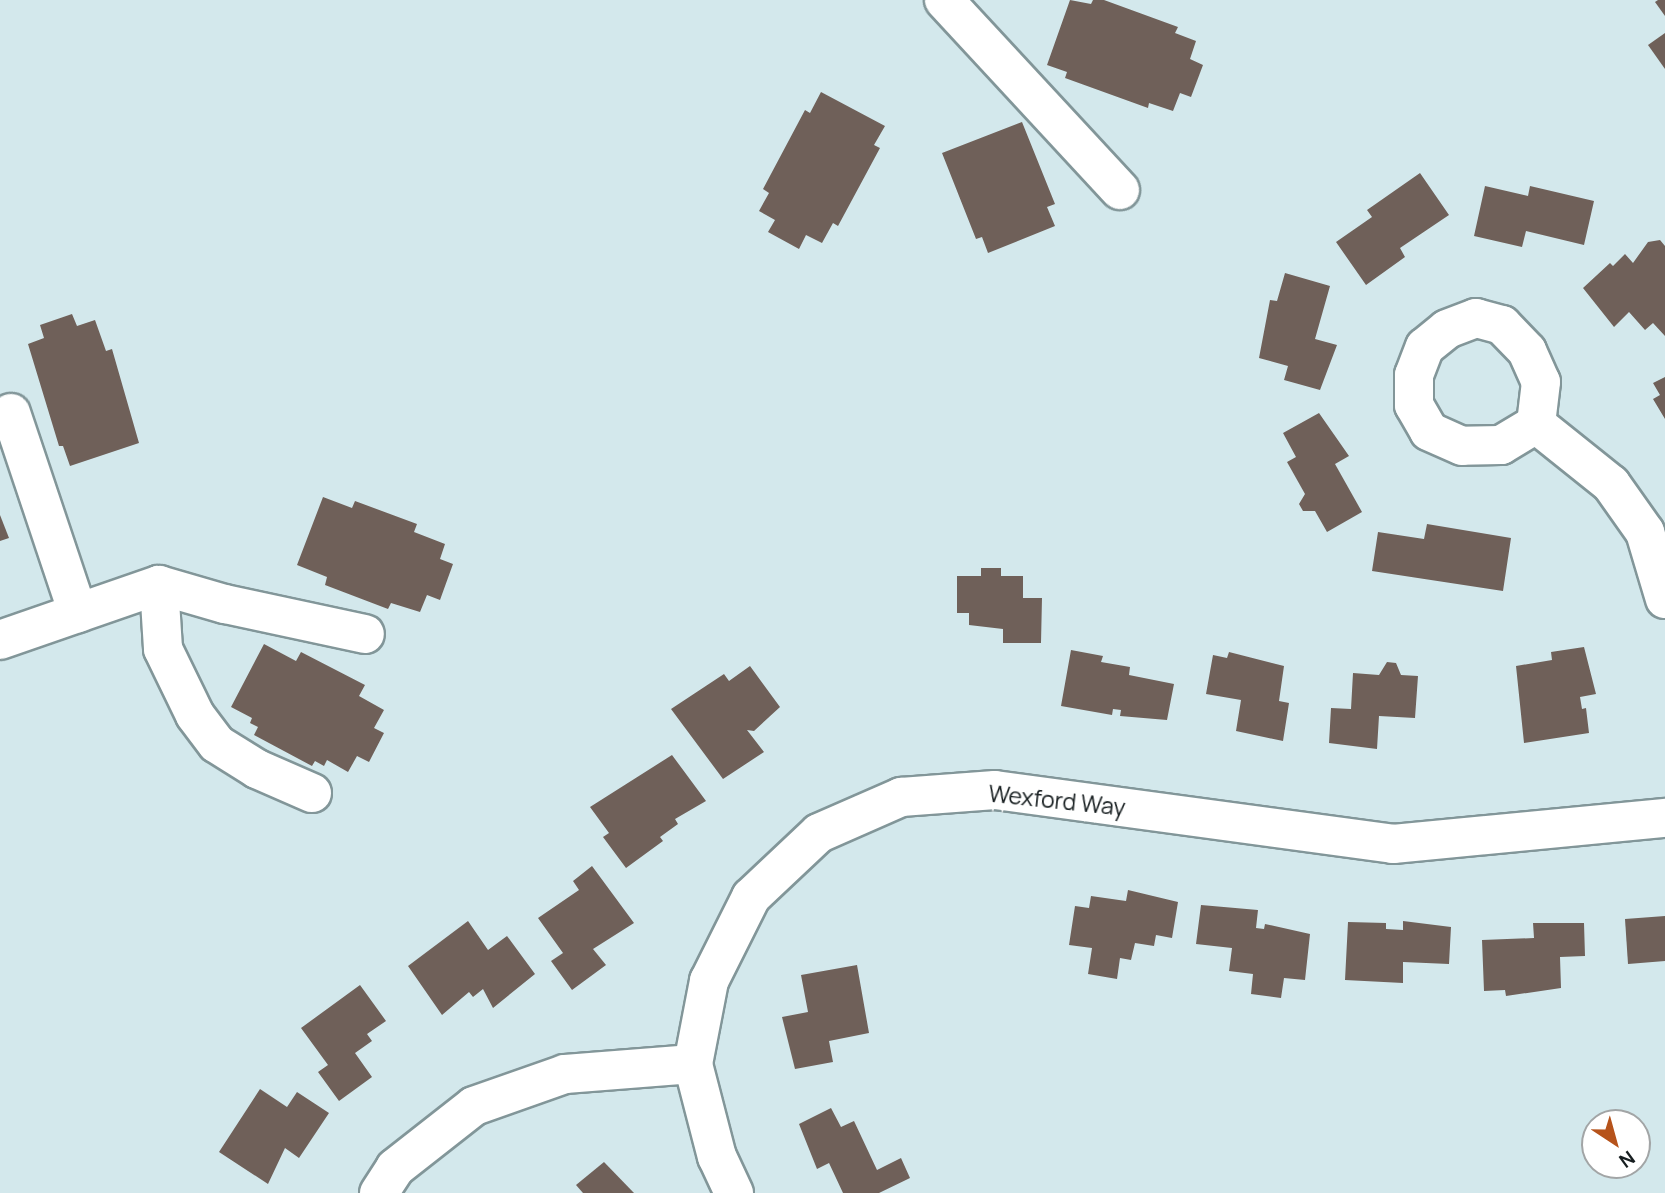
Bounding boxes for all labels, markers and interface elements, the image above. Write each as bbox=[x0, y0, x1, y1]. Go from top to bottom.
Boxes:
street label: Wexford Way bbox=[987, 779, 1127, 821]
north arrow bbox=[1581, 1109, 1651, 1179]
text: N bbox=[1614, 1145, 1640, 1174]

